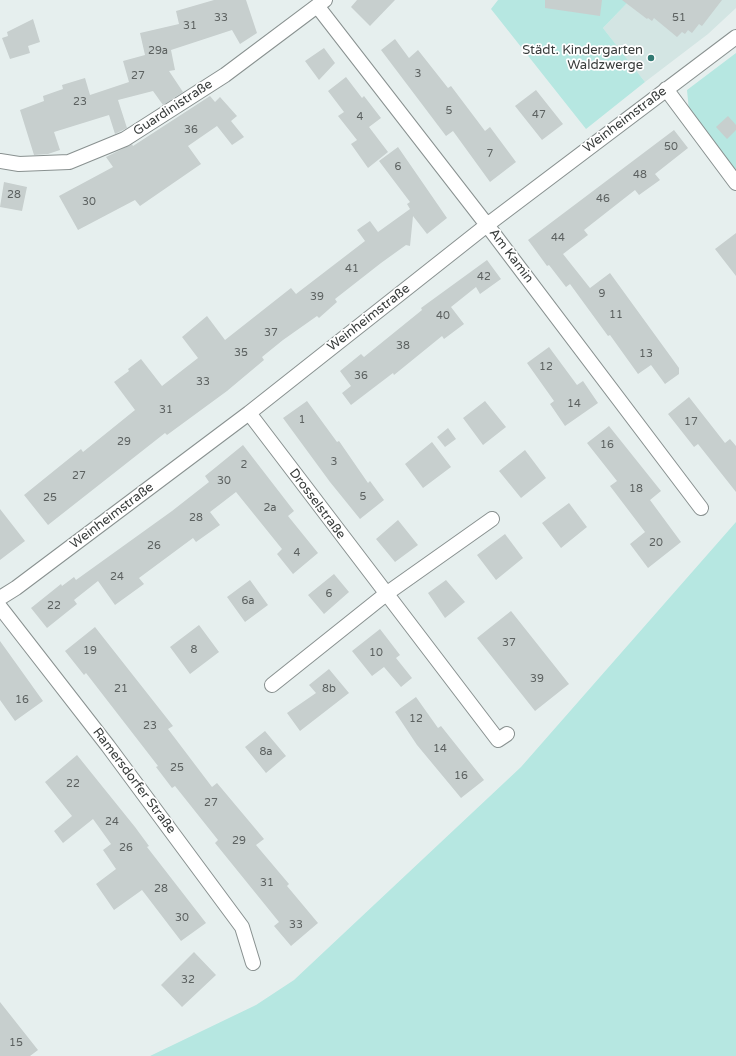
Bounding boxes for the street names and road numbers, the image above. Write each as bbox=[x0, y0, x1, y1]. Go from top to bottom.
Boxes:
street label: Guardinistraße bbox=[131, 77, 215, 139]
street label: Weinheimstraße bbox=[580, 84, 670, 156]
street label: Am Kamin bbox=[486, 226, 536, 286]
street label: Weinheimstraße bbox=[325, 281, 413, 355]
street label: Drosselstraße bbox=[285, 466, 349, 542]
street label: Weinheimstraße bbox=[67, 480, 157, 552]
street label: Ramersdorfer Straße bbox=[89, 725, 179, 837]

